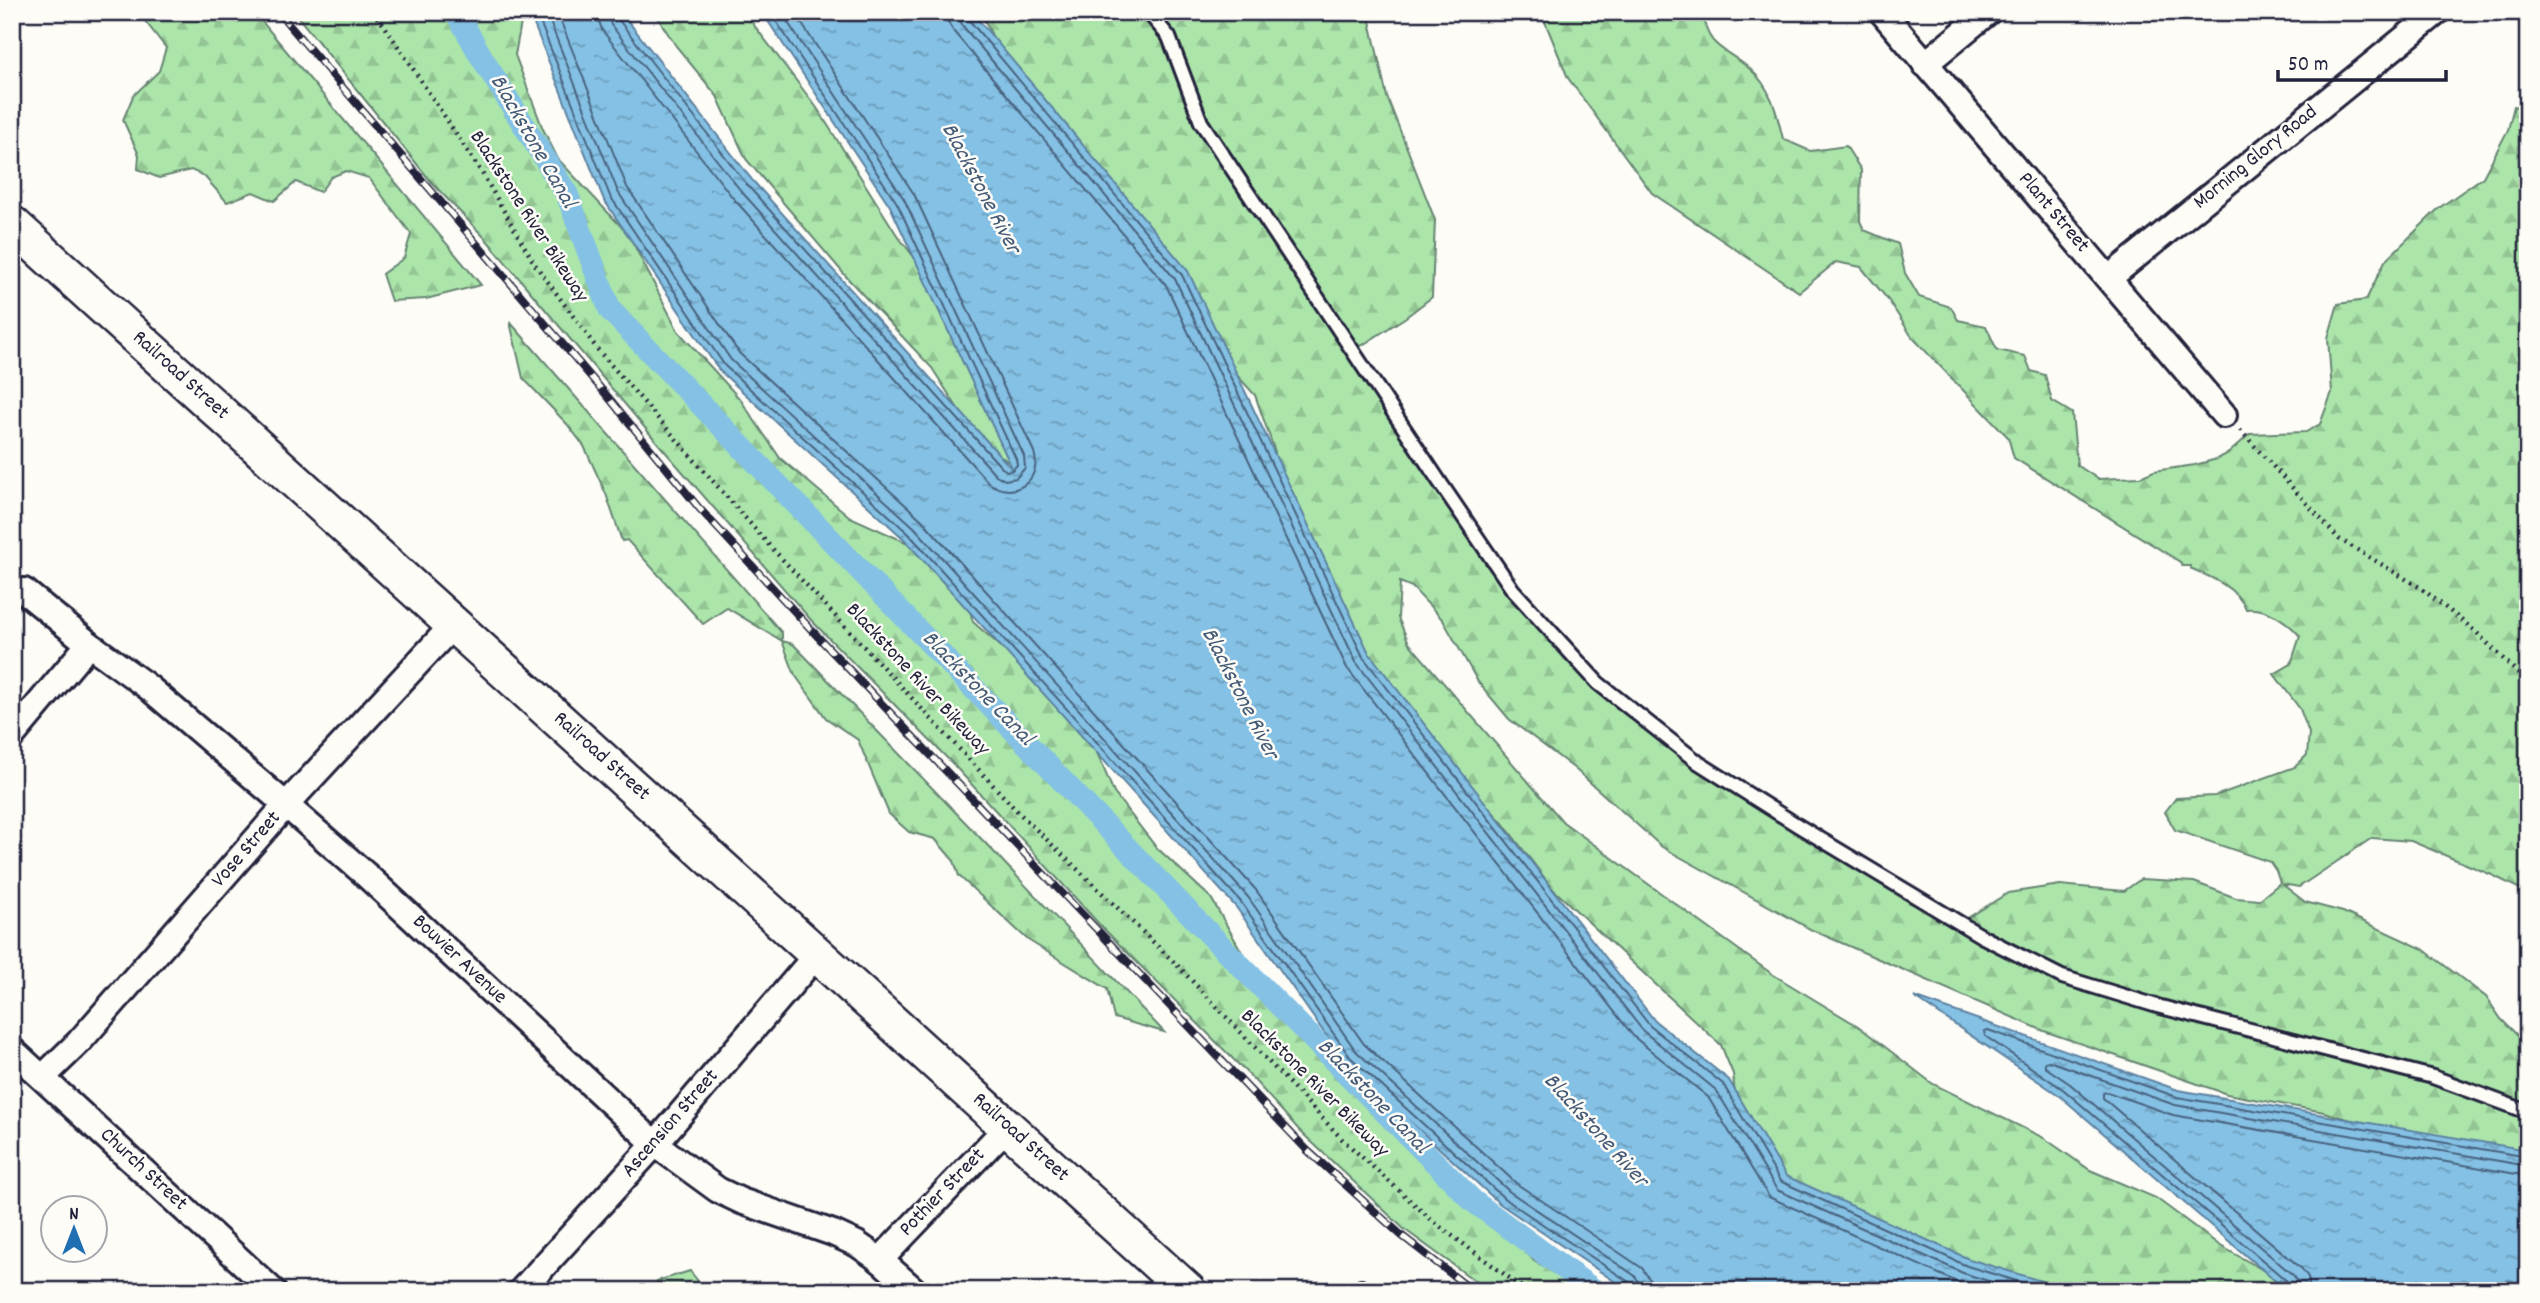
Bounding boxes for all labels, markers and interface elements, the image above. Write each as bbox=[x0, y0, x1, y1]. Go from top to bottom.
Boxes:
scale bar bbox=[2278, 38, 2446, 82]
text: 50 m bbox=[2288, 51, 2328, 81]
water label: Blackstone Canal bbox=[480, 69, 584, 216]
street label: Morning Glory Road bbox=[2187, 99, 2325, 217]
water label: Blackstone River bbox=[932, 118, 1030, 262]
street label: Blackstone River Bikeway bbox=[461, 125, 595, 309]
street label: Plant Street bbox=[2010, 166, 2096, 260]
street label: Railroad Street bbox=[125, 324, 235, 428]
street label: Blackstone River Bikeway bbox=[838, 597, 996, 764]
water label: Blackstone River bbox=[1192, 622, 1287, 768]
water label: Blackstone Canal bbox=[913, 624, 1042, 755]
street label: Railroad Street bbox=[546, 705, 656, 809]
street label: Vose Street bbox=[205, 805, 289, 895]
street label: Bouvier Avenue bbox=[405, 908, 513, 1012]
street label: Blackstone River Bikeway bbox=[1233, 1003, 1396, 1166]
water label: Blackstone Canal bbox=[1308, 1032, 1437, 1163]
street label: Ascension Street bbox=[615, 1063, 727, 1185]
water label: Blackstone River bbox=[1535, 1066, 1657, 1197]
street label: Railroad Street bbox=[965, 1086, 1075, 1190]
street label: Church Street bbox=[92, 1121, 194, 1219]
street label: Pothier Street bbox=[893, 1142, 993, 1244]
north arrow bbox=[38, 1194, 108, 1264]
text: N bbox=[69, 1202, 79, 1229]

